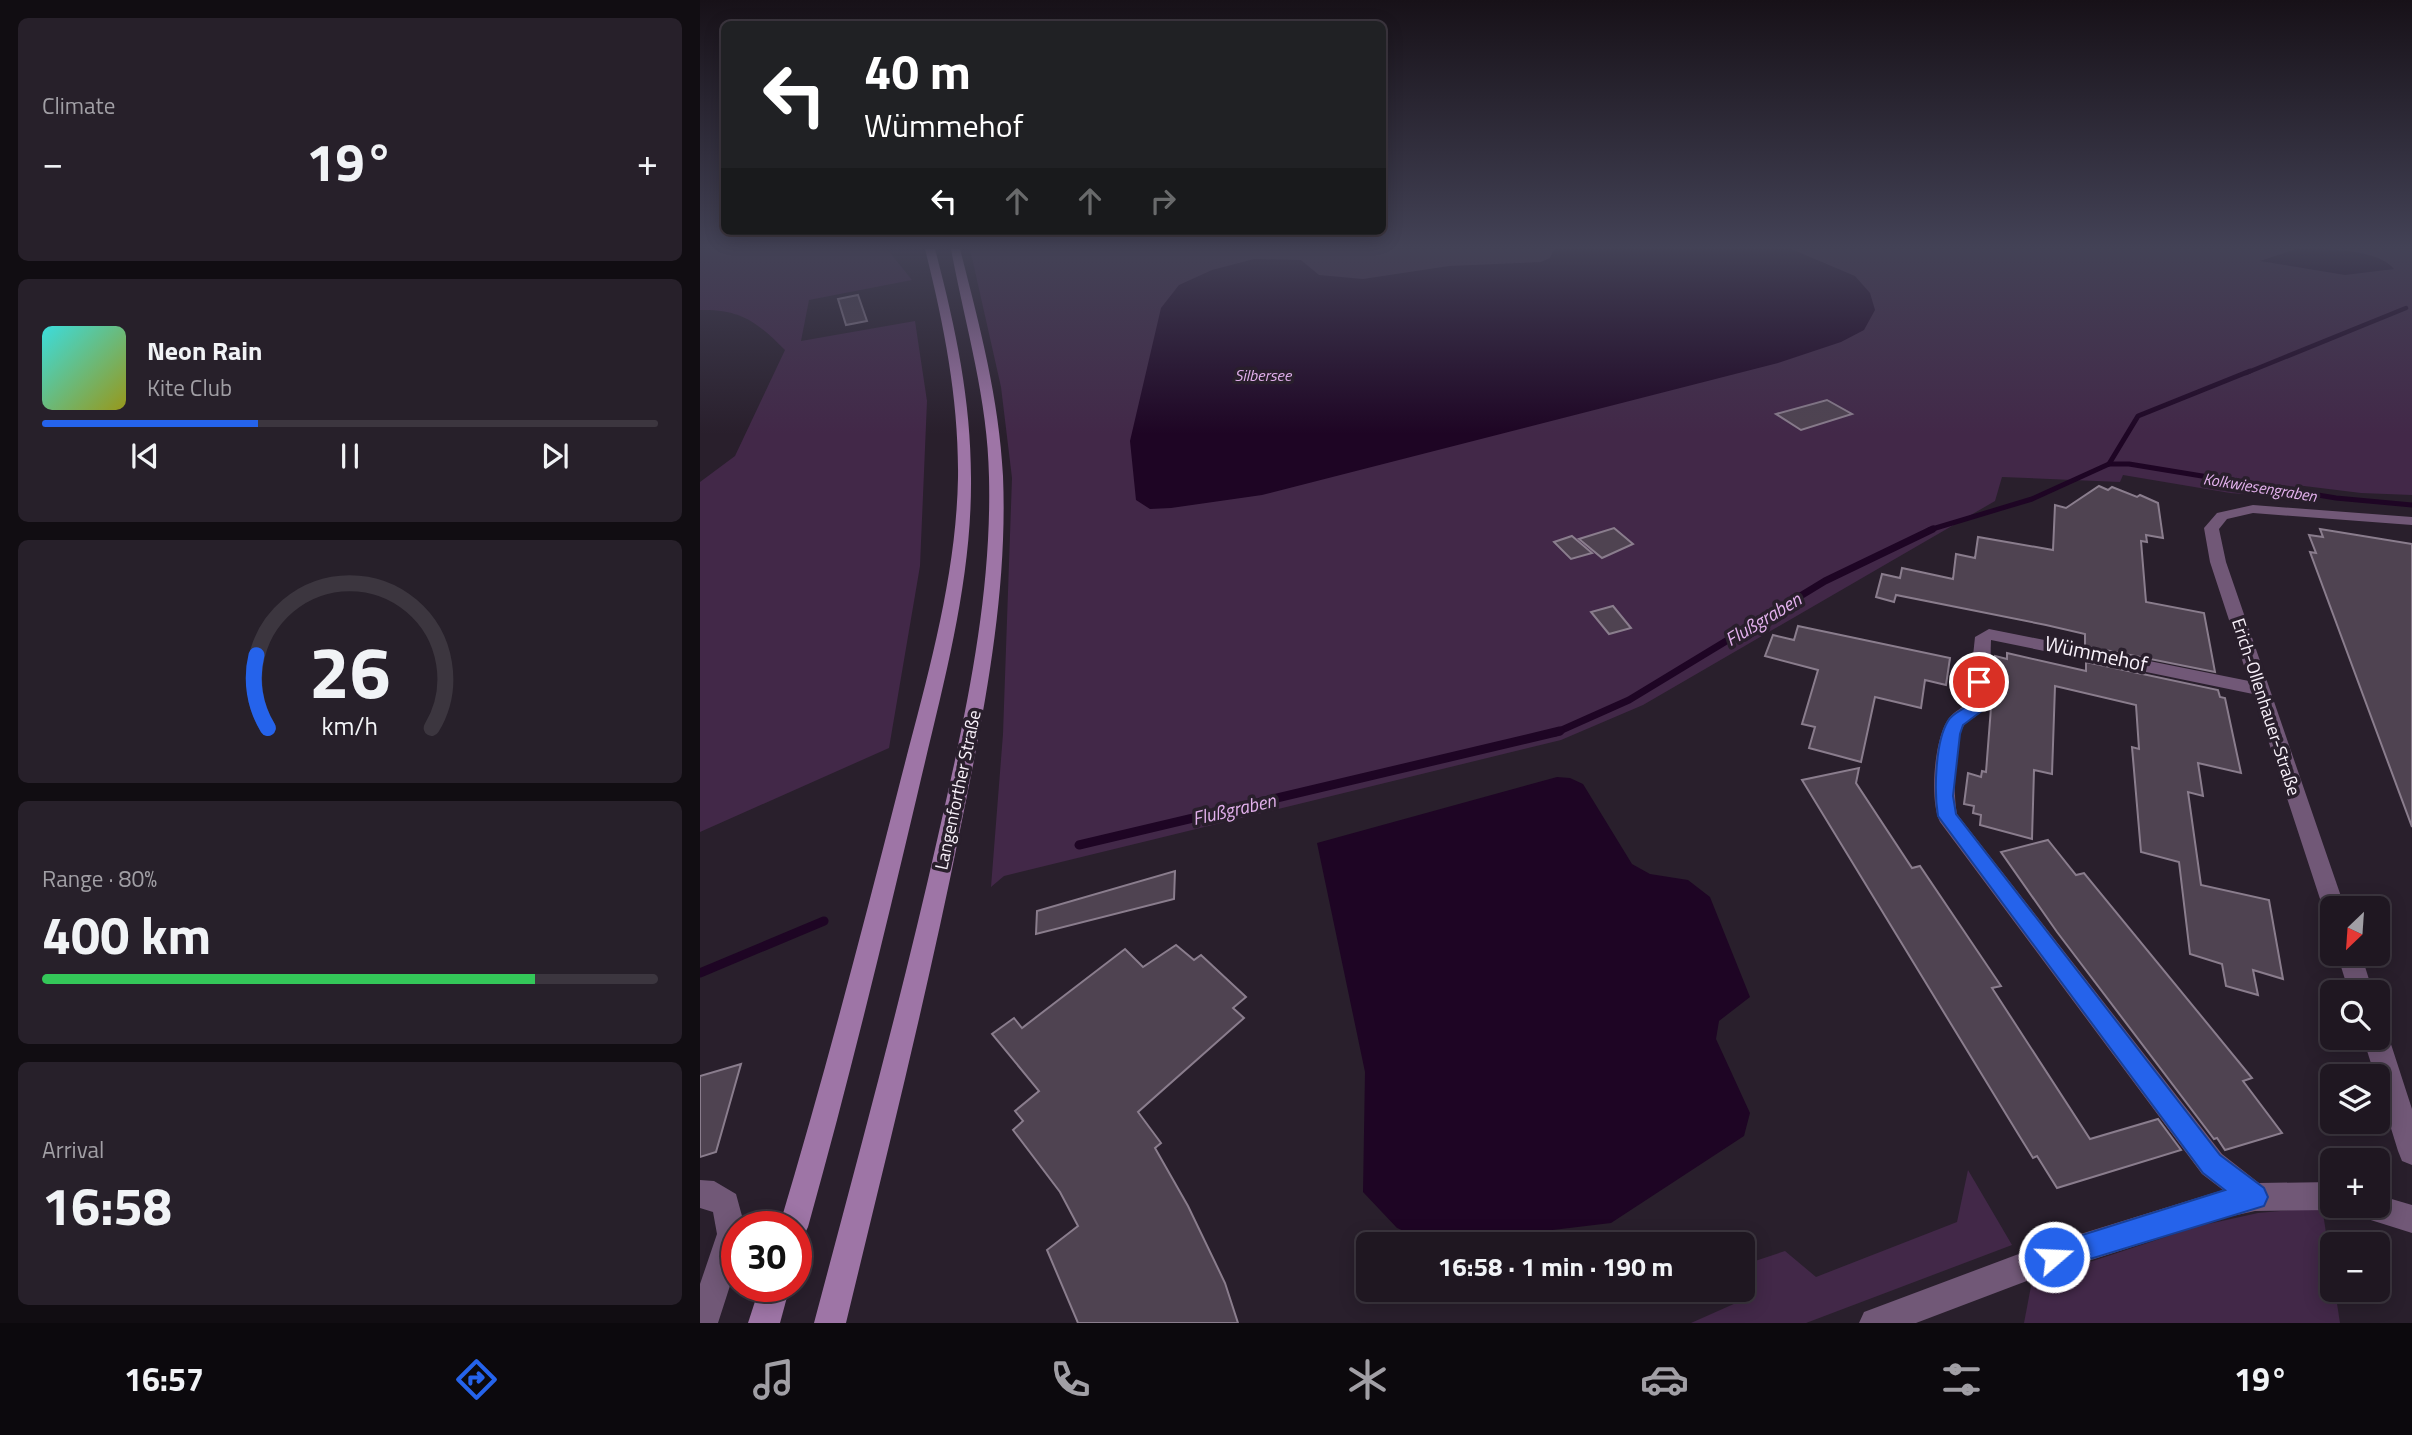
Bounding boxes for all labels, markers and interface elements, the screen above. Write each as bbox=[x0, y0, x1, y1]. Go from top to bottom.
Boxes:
text: 40 m bbox=[864, 33, 971, 108]
icon: left bbox=[749, 49, 840, 140]
text: Climate bbox=[42, 88, 115, 123]
text: Wümmehof bbox=[864, 101, 1023, 149]
text: 19° bbox=[306, 122, 394, 201]
text: − bbox=[42, 133, 63, 191]
text: + bbox=[637, 133, 658, 191]
icon: left bbox=[925, 182, 963, 220]
icon: ahead bbox=[998, 182, 1036, 220]
icon: ahead bbox=[1071, 182, 1109, 220]
icon: right bbox=[1144, 182, 1182, 220]
text: Neon Rain bbox=[147, 331, 262, 370]
water label: Silbersee bbox=[1235, 363, 1293, 387]
text: Kite Club bbox=[147, 370, 232, 405]
icon: previous bbox=[126, 437, 164, 475]
icon: pause bbox=[331, 437, 369, 475]
icon: next bbox=[536, 437, 574, 475]
water label: Kolkwiesengraben bbox=[2201, 466, 2320, 508]
water label: Flußgraben bbox=[1719, 584, 1807, 653]
street label: Erich-Ollenhauer-Straße bbox=[2225, 615, 2308, 799]
text: 26 bbox=[309, 616, 391, 726]
street label: Wümmehof bbox=[2042, 627, 2151, 680]
pin bbox=[1949, 652, 2009, 712]
icon: arrive bbox=[1960, 663, 1998, 701]
text: km/h bbox=[322, 706, 378, 744]
street label: Langenforther Straße bbox=[927, 708, 988, 872]
water label: Flußgraben bbox=[1189, 785, 1279, 832]
text: Range · 80% bbox=[42, 861, 157, 896]
text: 400 km bbox=[42, 895, 211, 974]
north arrow bbox=[2320, 896, 2390, 966]
map controls bbox=[2320, 896, 2390, 1302]
button: search bbox=[2320, 980, 2390, 1050]
button: layers bbox=[2320, 1064, 2390, 1134]
text: Arrival bbox=[42, 1132, 104, 1167]
button: + bbox=[2320, 1148, 2390, 1218]
text: 16:58 bbox=[42, 1166, 172, 1245]
speed limit sign: 30 bbox=[721, 1211, 812, 1302]
position arrow bbox=[2017, 1220, 2091, 1294]
button: − bbox=[2320, 1232, 2390, 1302]
text: 16:58 · 1 min · 190 m bbox=[1438, 1247, 1673, 1286]
text: 16:57 bbox=[124, 1355, 204, 1403]
icon: directions bbox=[452, 1355, 501, 1404]
icon: music bbox=[749, 1355, 798, 1404]
icon: phone bbox=[1046, 1355, 1095, 1404]
icon: climate bbox=[1343, 1355, 1392, 1404]
icon: car bbox=[1640, 1355, 1689, 1404]
icon: filters bbox=[1937, 1355, 1986, 1404]
text: 19° bbox=[2234, 1355, 2288, 1403]

